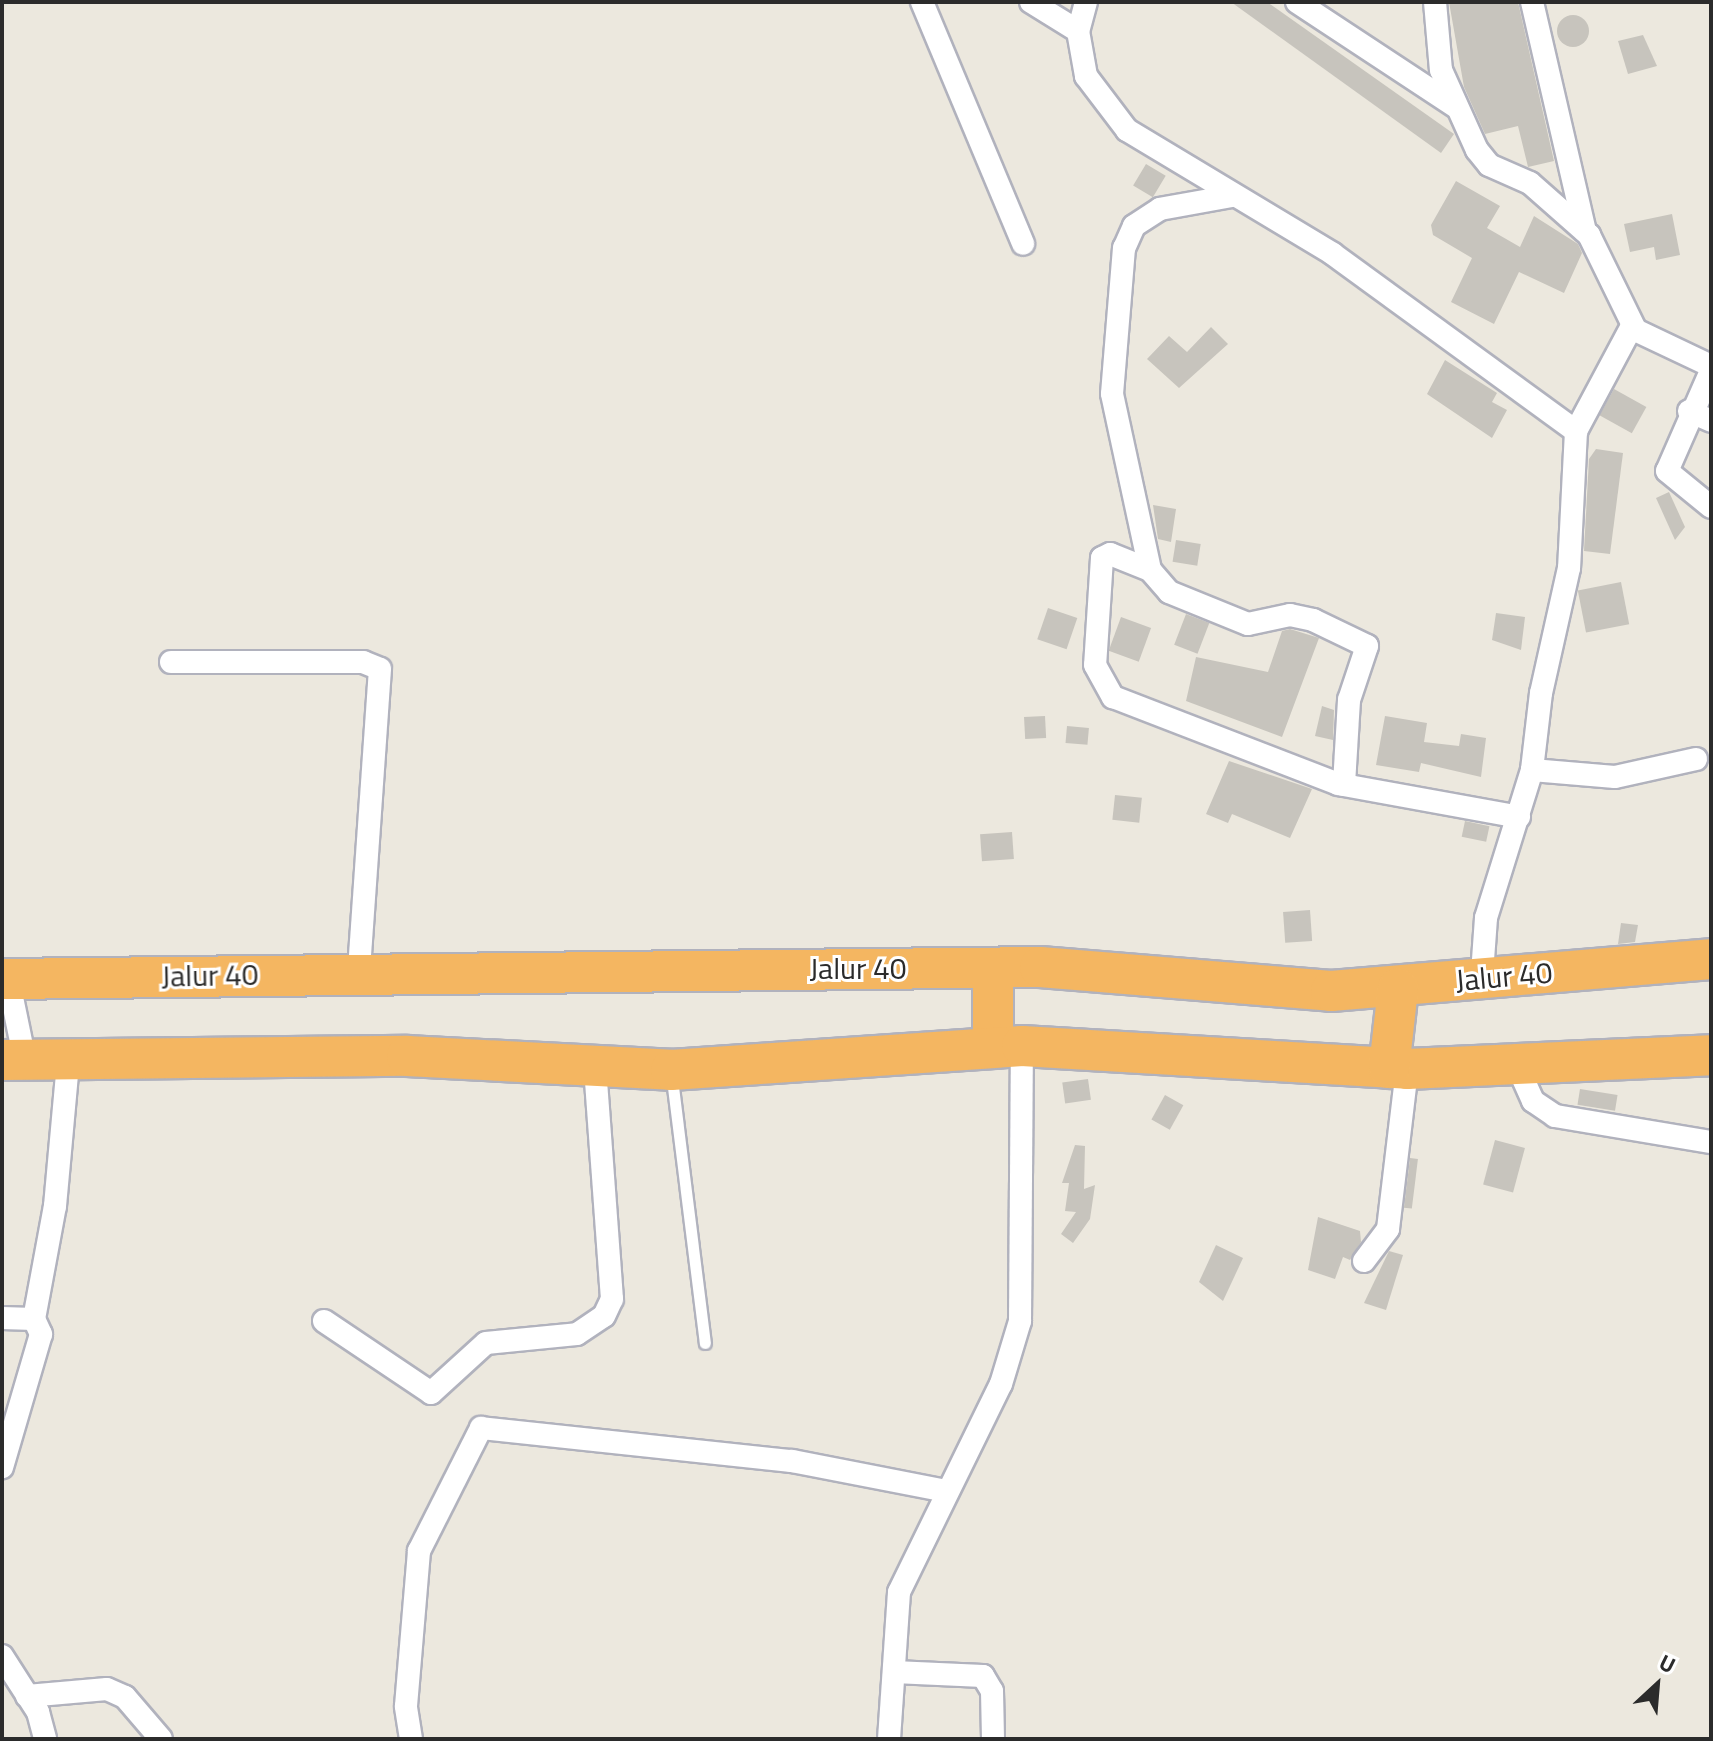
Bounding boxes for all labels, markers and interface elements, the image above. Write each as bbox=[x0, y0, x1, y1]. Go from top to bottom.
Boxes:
street label: Jalur 40 bbox=[809, 950, 907, 986]
street label: Jalur 40 bbox=[1454, 954, 1554, 998]
street label: Jalur 40 bbox=[161, 956, 259, 994]
north arrow bbox=[1617, 1645, 1697, 1725]
text: U bbox=[1654, 1645, 1681, 1682]

